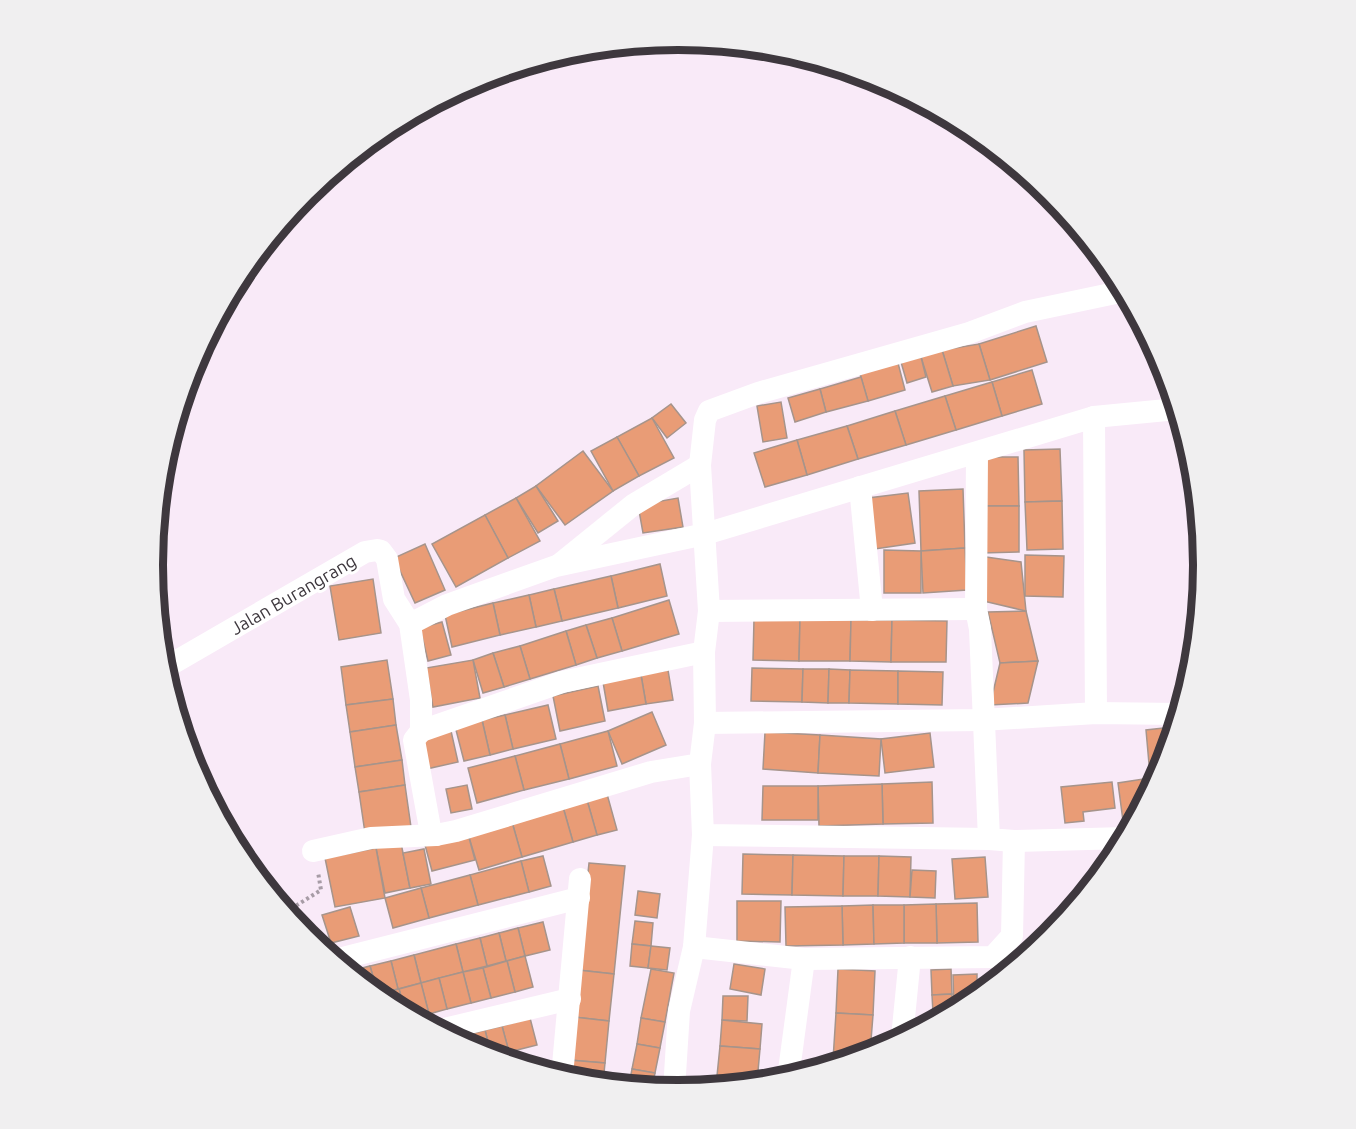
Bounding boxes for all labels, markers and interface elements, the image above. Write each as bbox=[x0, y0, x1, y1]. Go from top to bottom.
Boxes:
street label: Jalan Burangrang bbox=[227, 550, 359, 638]

